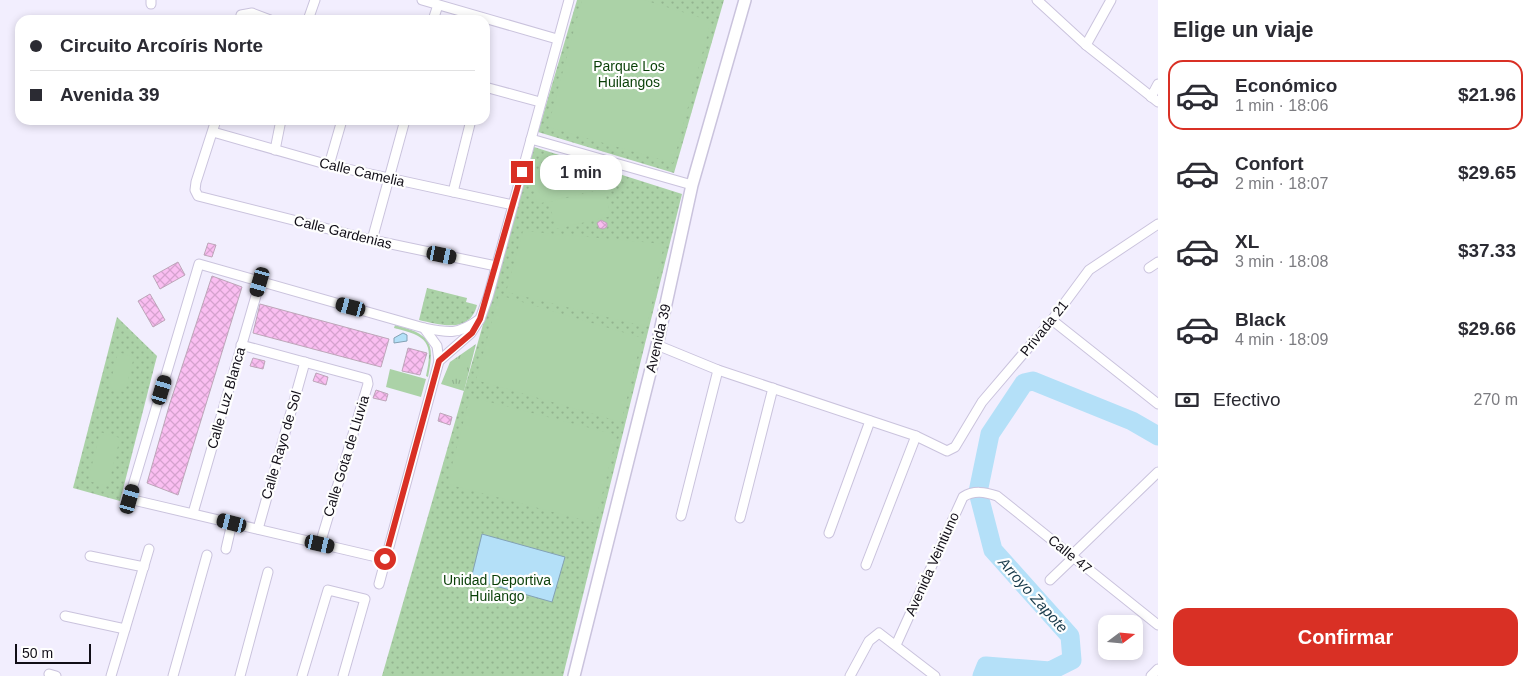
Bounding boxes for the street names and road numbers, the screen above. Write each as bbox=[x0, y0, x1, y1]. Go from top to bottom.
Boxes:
street label: Calle Camelia bbox=[318, 154, 406, 190]
street label: Calle Gardenias bbox=[292, 212, 394, 252]
street label: Privada 21 bbox=[1017, 297, 1071, 359]
street label: Avenida 39 bbox=[642, 302, 674, 374]
street label: Calle Luz Blanca bbox=[204, 345, 248, 451]
street label: Calle Rayo de Sol bbox=[258, 389, 304, 501]
street label: Calle Gota de Lluvia bbox=[320, 393, 372, 519]
street label: Avenida Veintiuno bbox=[902, 509, 962, 618]
street label: Calle 47 bbox=[1045, 532, 1095, 577]

